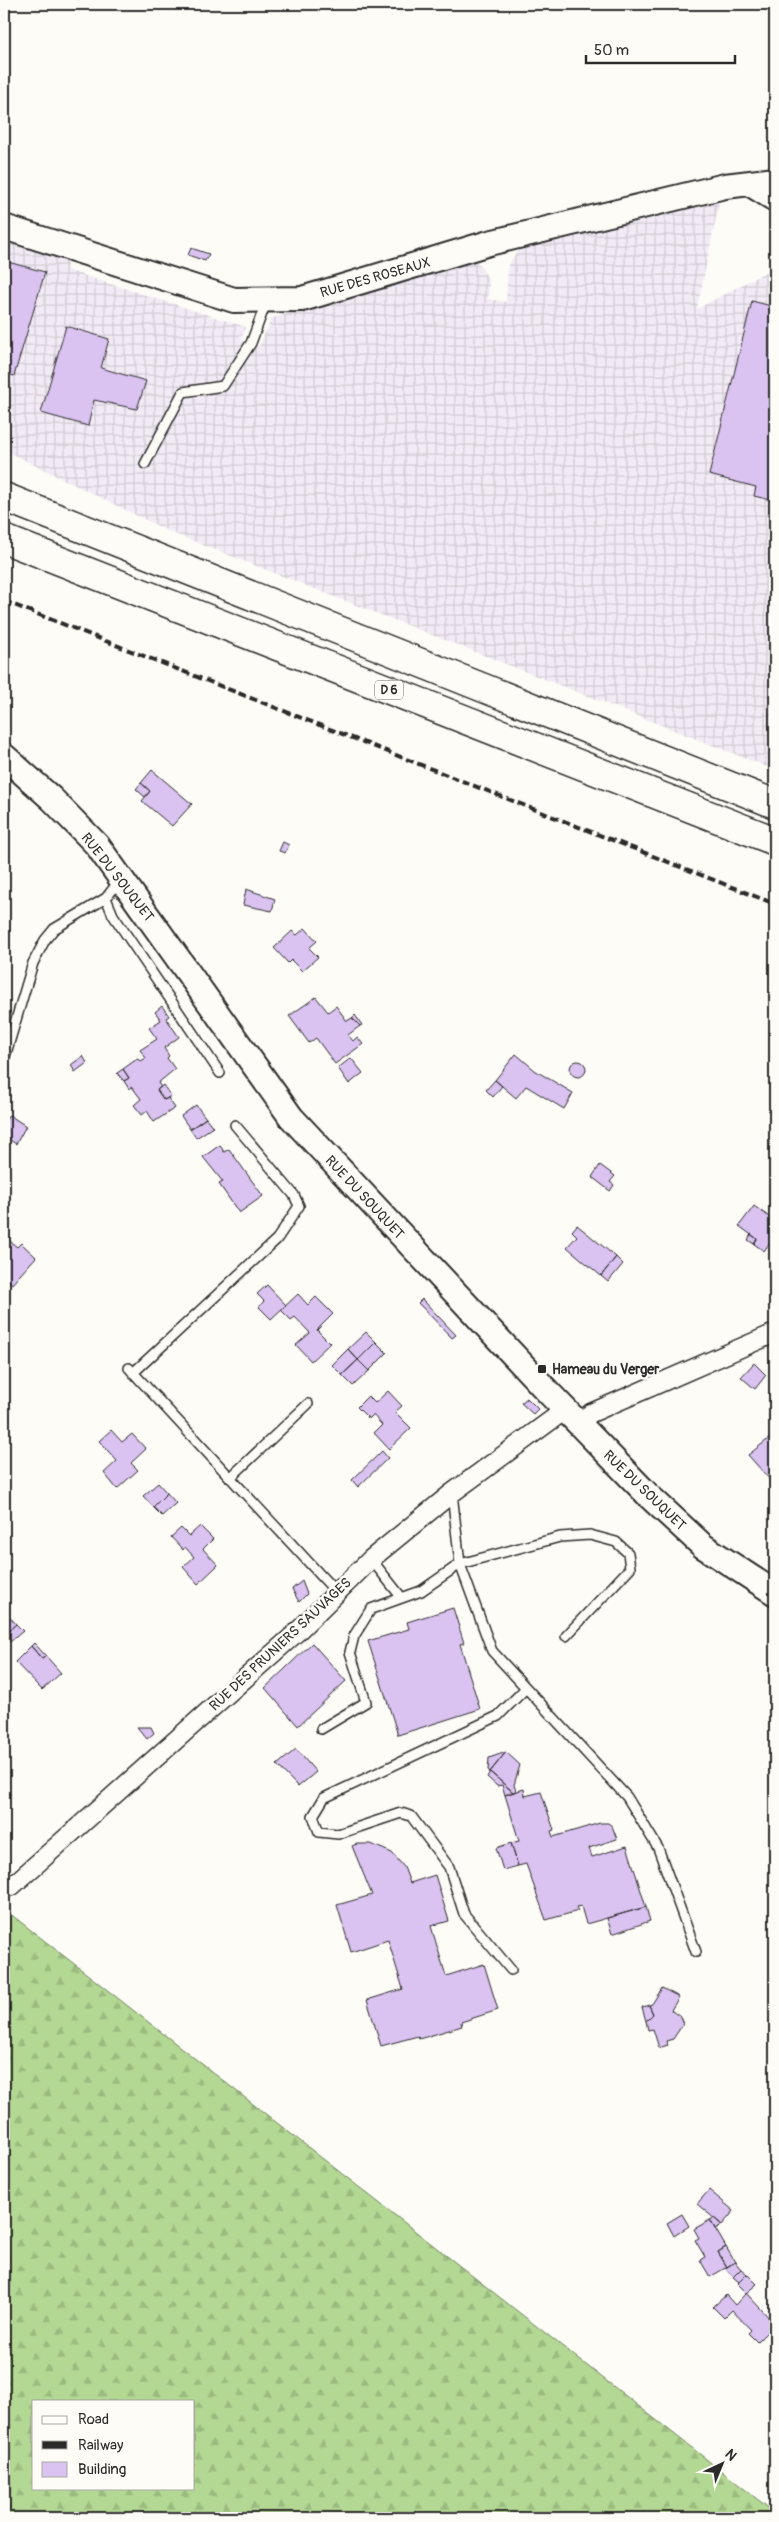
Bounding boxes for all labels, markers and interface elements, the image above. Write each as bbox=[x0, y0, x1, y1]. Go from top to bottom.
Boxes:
scale bar bbox=[586, 32, 735, 64]
text: 50 m bbox=[594, 41, 629, 60]
street label: RUE DES ROSEAUX bbox=[318, 254, 432, 301]
road number: D 6 bbox=[375, 680, 403, 700]
street label: RUE DU SOUQUET bbox=[78, 830, 158, 925]
street label: RUE DU SOUQUET bbox=[322, 1152, 408, 1243]
place label: Hameau du Verger bbox=[552, 1361, 660, 1378]
marker: Hameau du Verger bbox=[536, 1363, 548, 1375]
street label: RUE DU SOUQUET bbox=[600, 1447, 690, 1534]
street label: RUE DES PRUNIERS SAUVAGES bbox=[206, 1574, 355, 1715]
legend bbox=[32, 2400, 195, 2490]
text: Road bbox=[78, 2410, 109, 2429]
text: Railway bbox=[78, 2436, 124, 2455]
north arrow bbox=[696, 2440, 746, 2490]
text: N bbox=[721, 2446, 740, 2464]
text: Building bbox=[78, 2460, 126, 2479]

